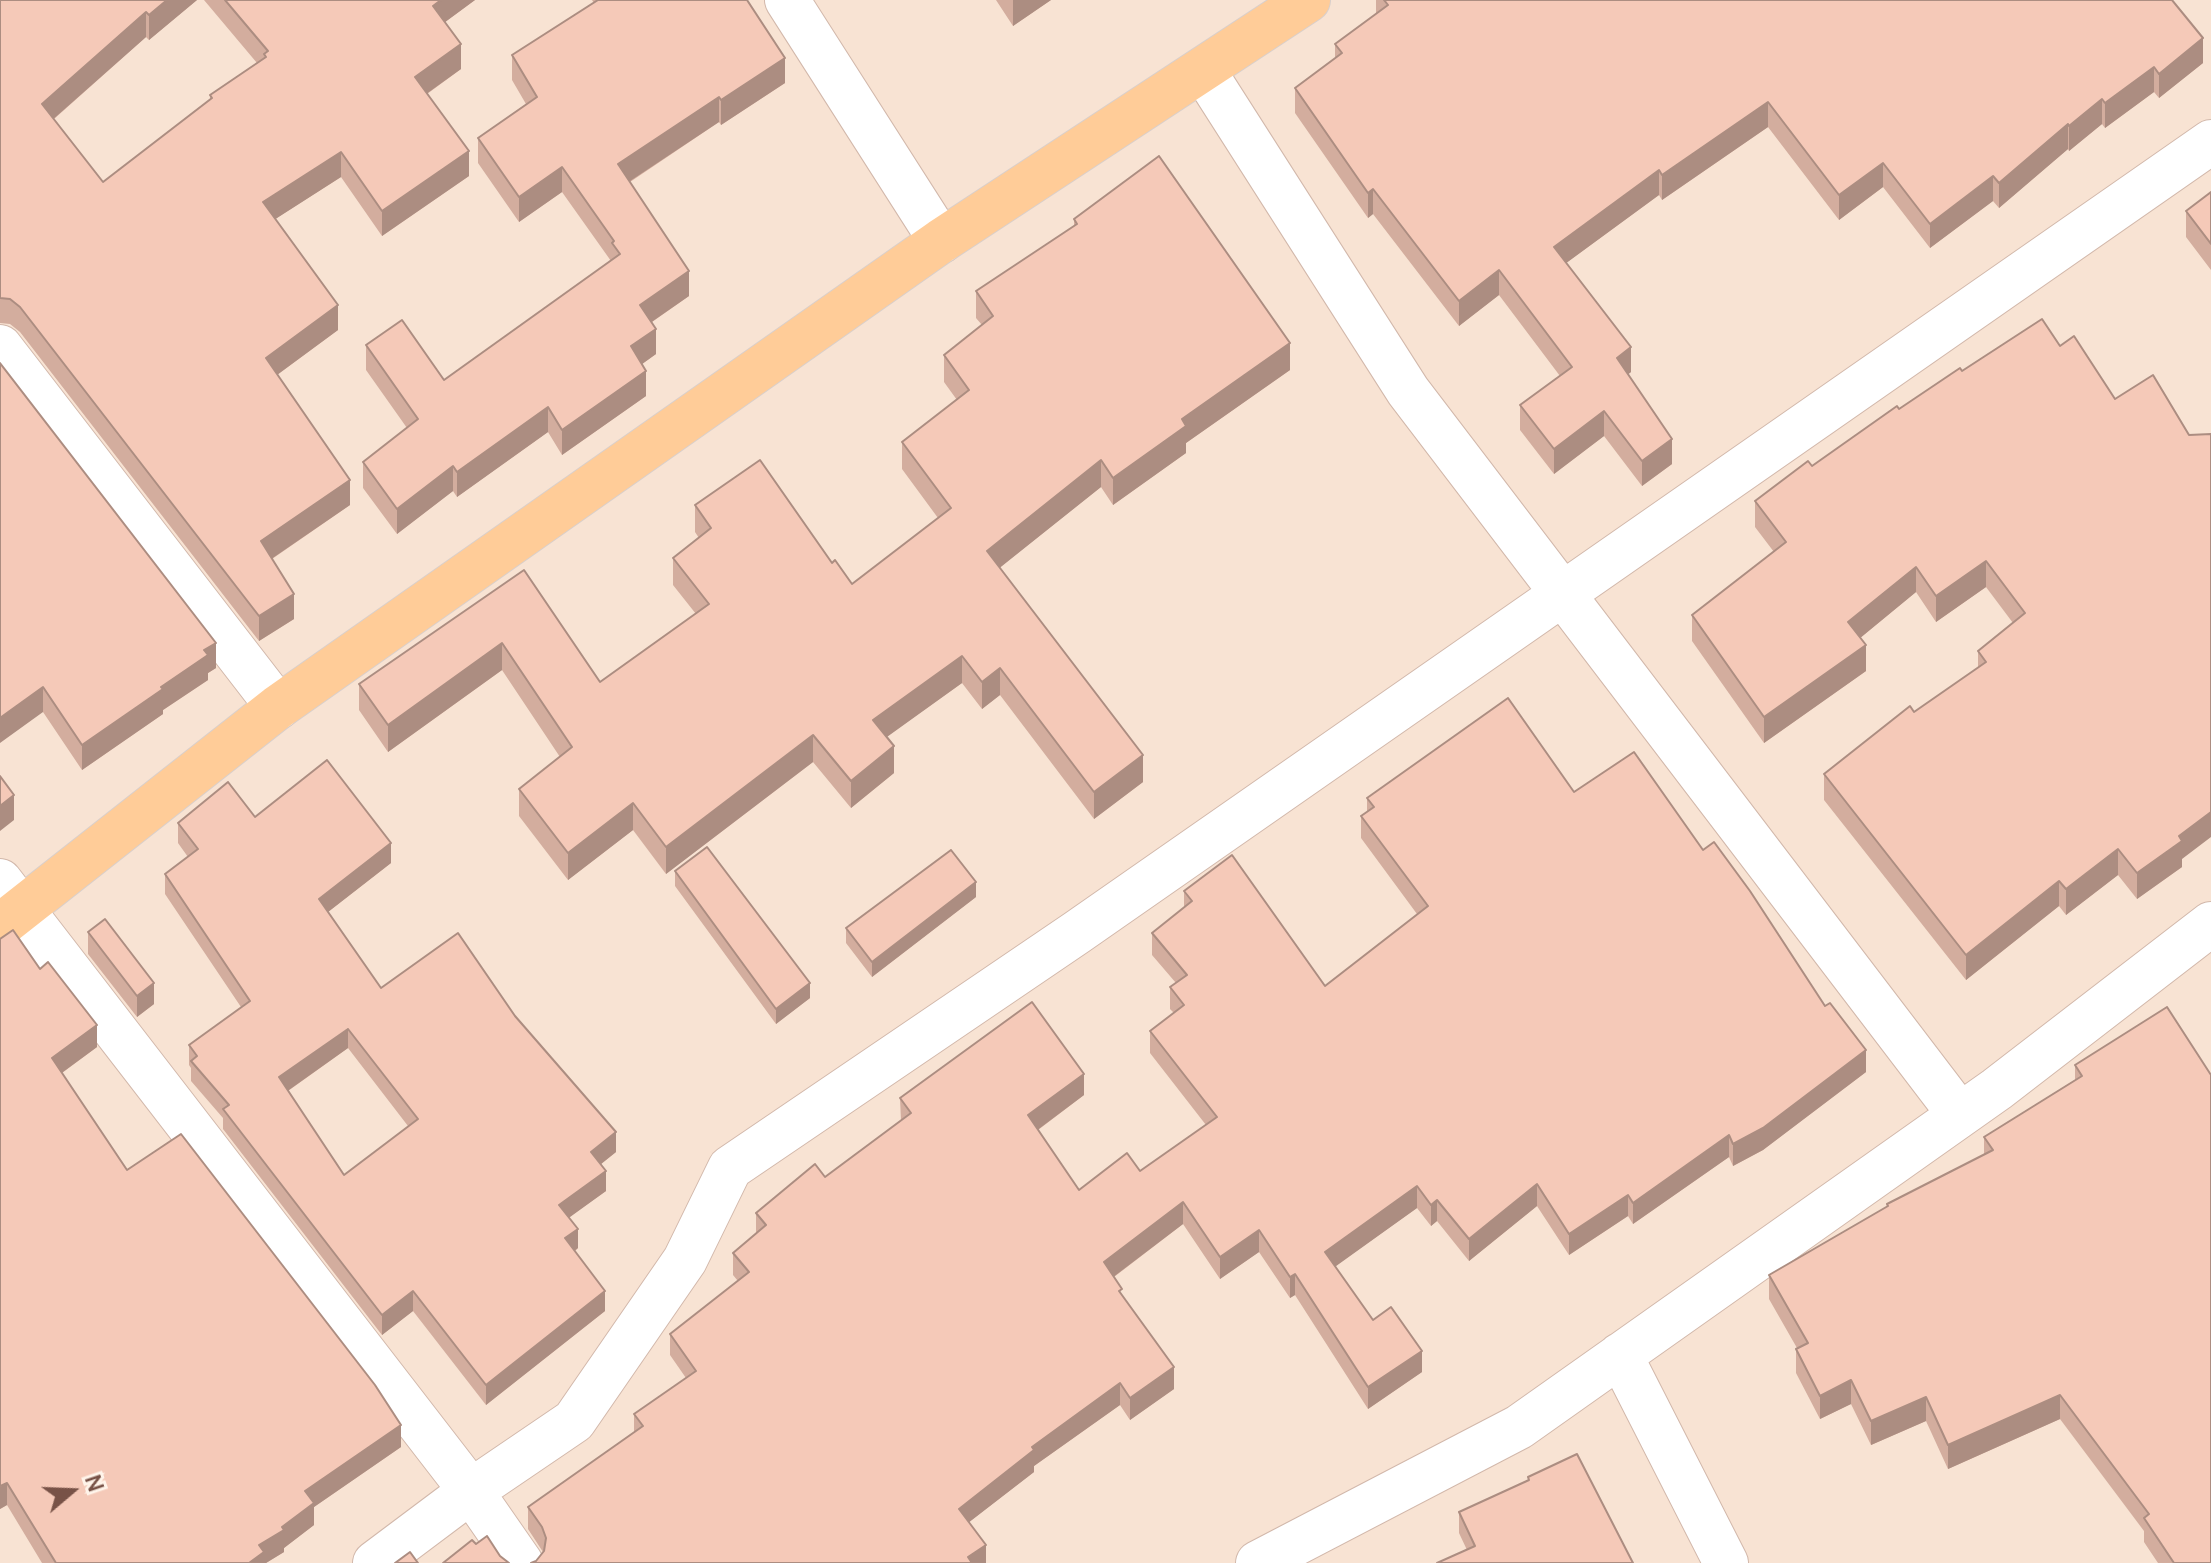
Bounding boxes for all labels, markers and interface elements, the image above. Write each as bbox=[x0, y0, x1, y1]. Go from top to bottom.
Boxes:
north arrow bbox=[32, 1451, 112, 1531]
text: N bbox=[78, 1471, 111, 1496]

